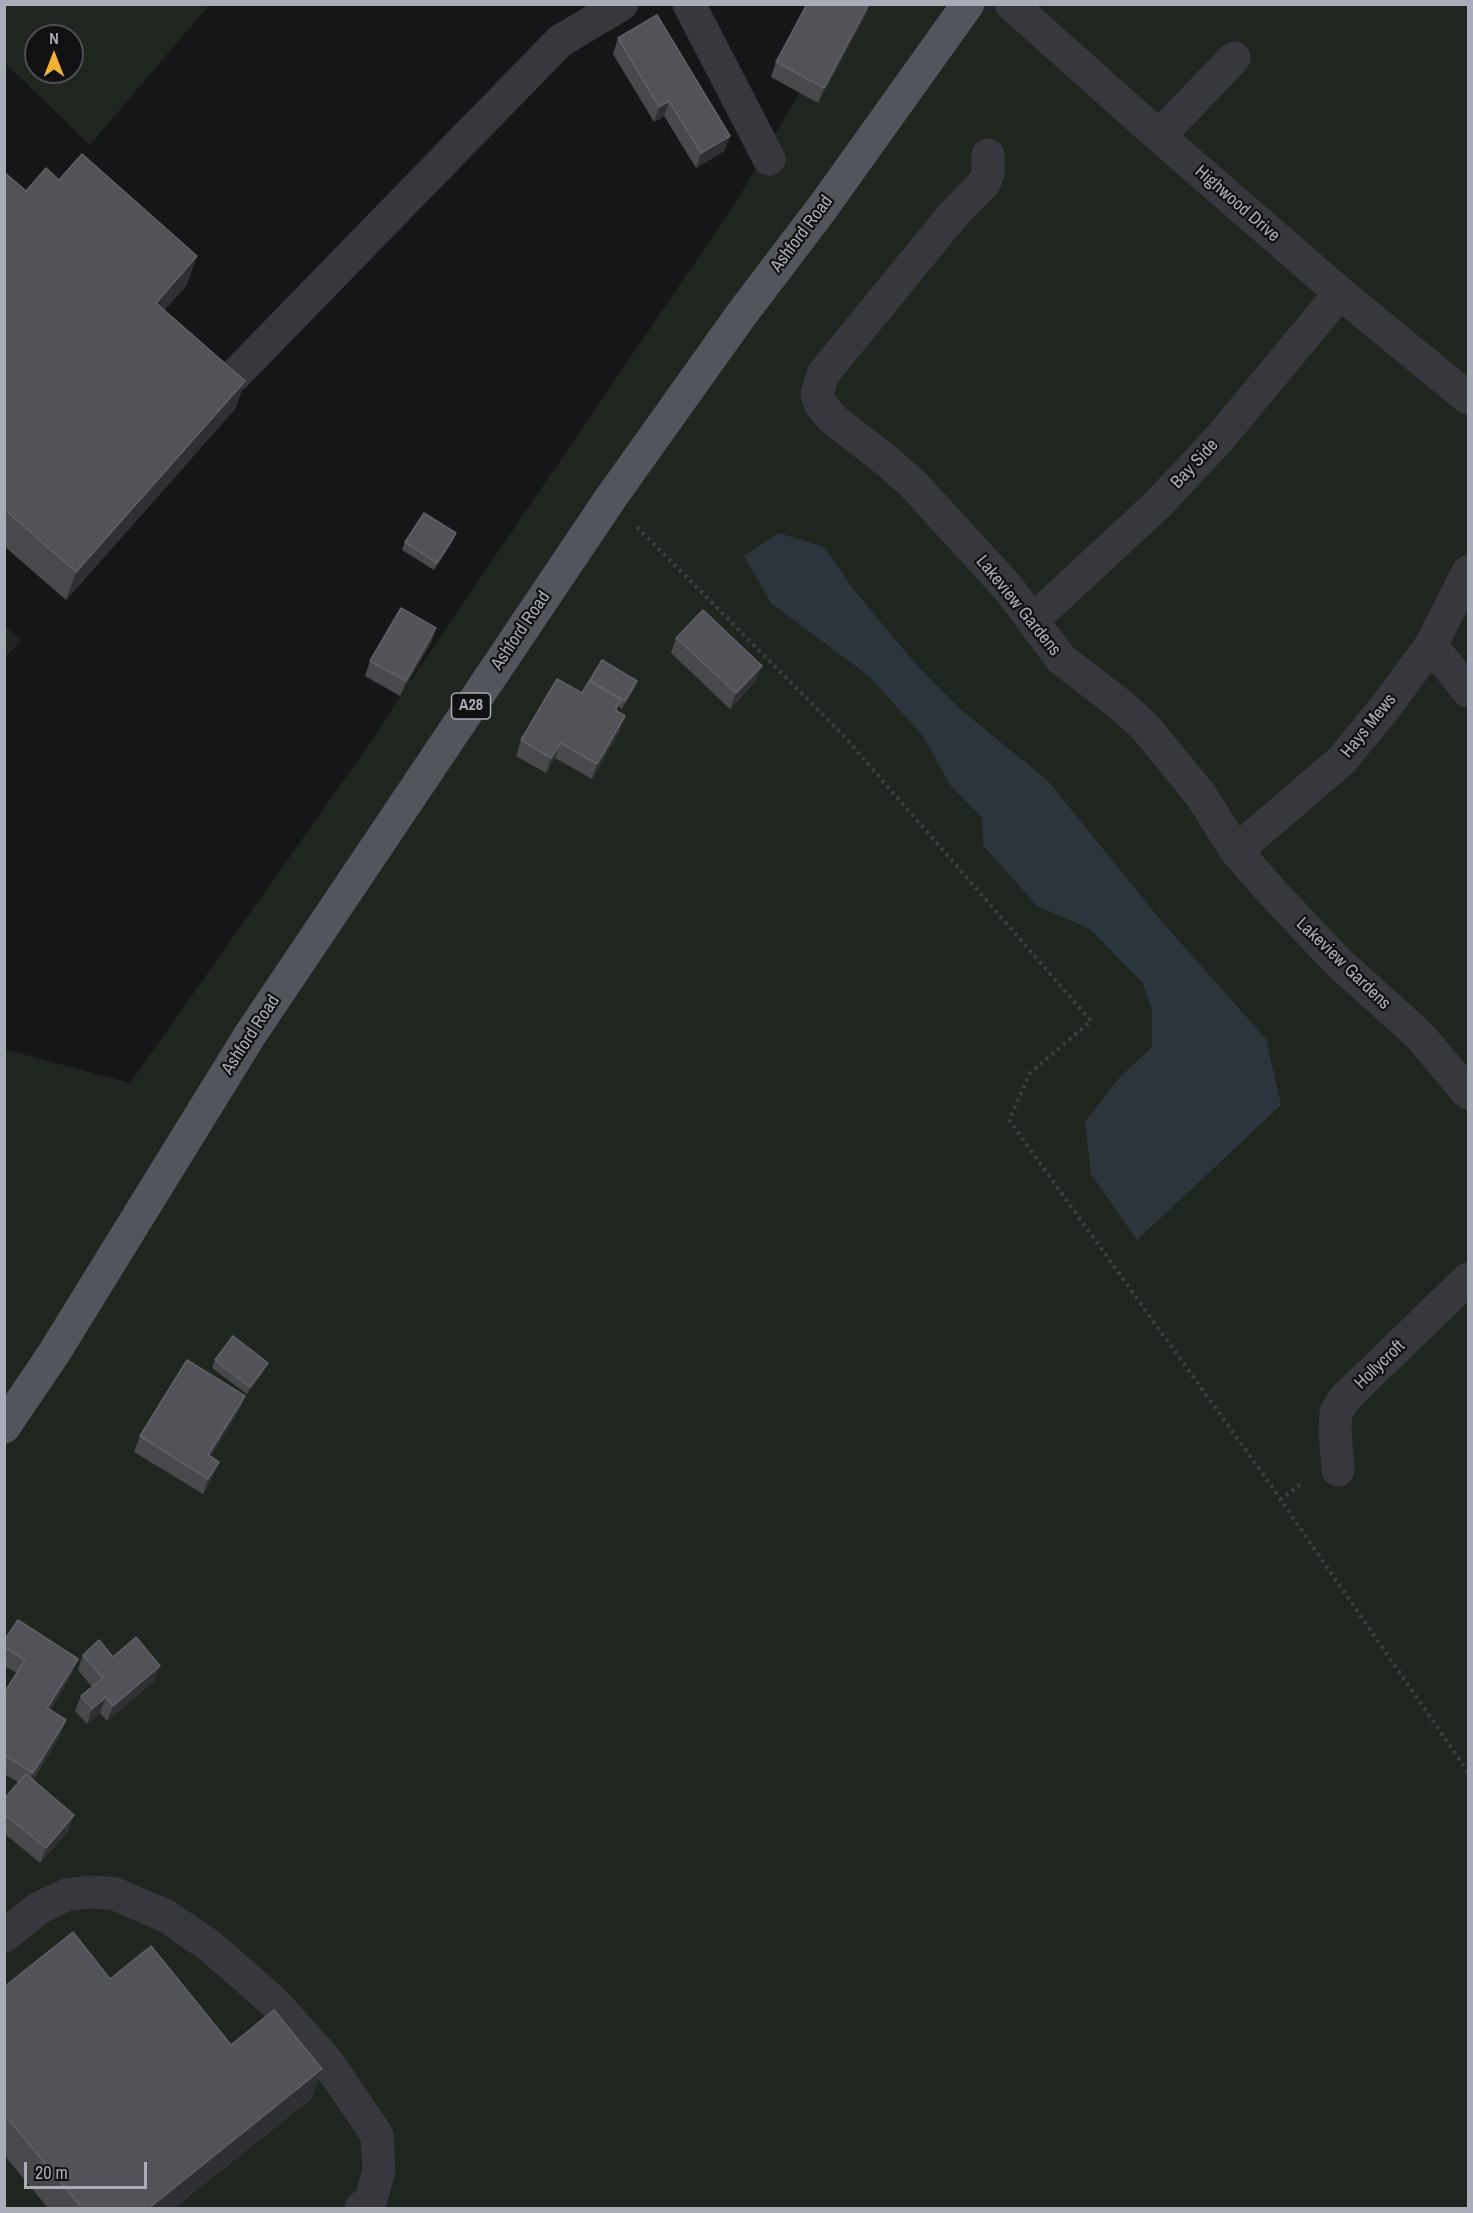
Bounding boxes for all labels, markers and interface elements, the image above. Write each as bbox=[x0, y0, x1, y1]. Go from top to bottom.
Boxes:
north arrow bbox=[24, 24, 84, 84]
text: N bbox=[49, 27, 59, 49]
street label: Highwood Drive bbox=[1190, 161, 1284, 247]
street label: Ashford Road bbox=[766, 191, 838, 277]
street label: Bay Side bbox=[1167, 435, 1223, 493]
street label: Lakeview Gardens bbox=[971, 551, 1065, 661]
street label: Ashford Road bbox=[487, 588, 555, 674]
street label: Hays Mews bbox=[1337, 690, 1401, 762]
road number: A28 bbox=[452, 693, 490, 719]
street label: Lakeview Gardens bbox=[1291, 913, 1395, 1015]
street label: Ashford Road bbox=[217, 991, 285, 1079]
street label: Hollycroft bbox=[1350, 1336, 1410, 1394]
scale bar bbox=[27, 2150, 150, 2188]
text: 20 m bbox=[35, 2160, 68, 2185]

